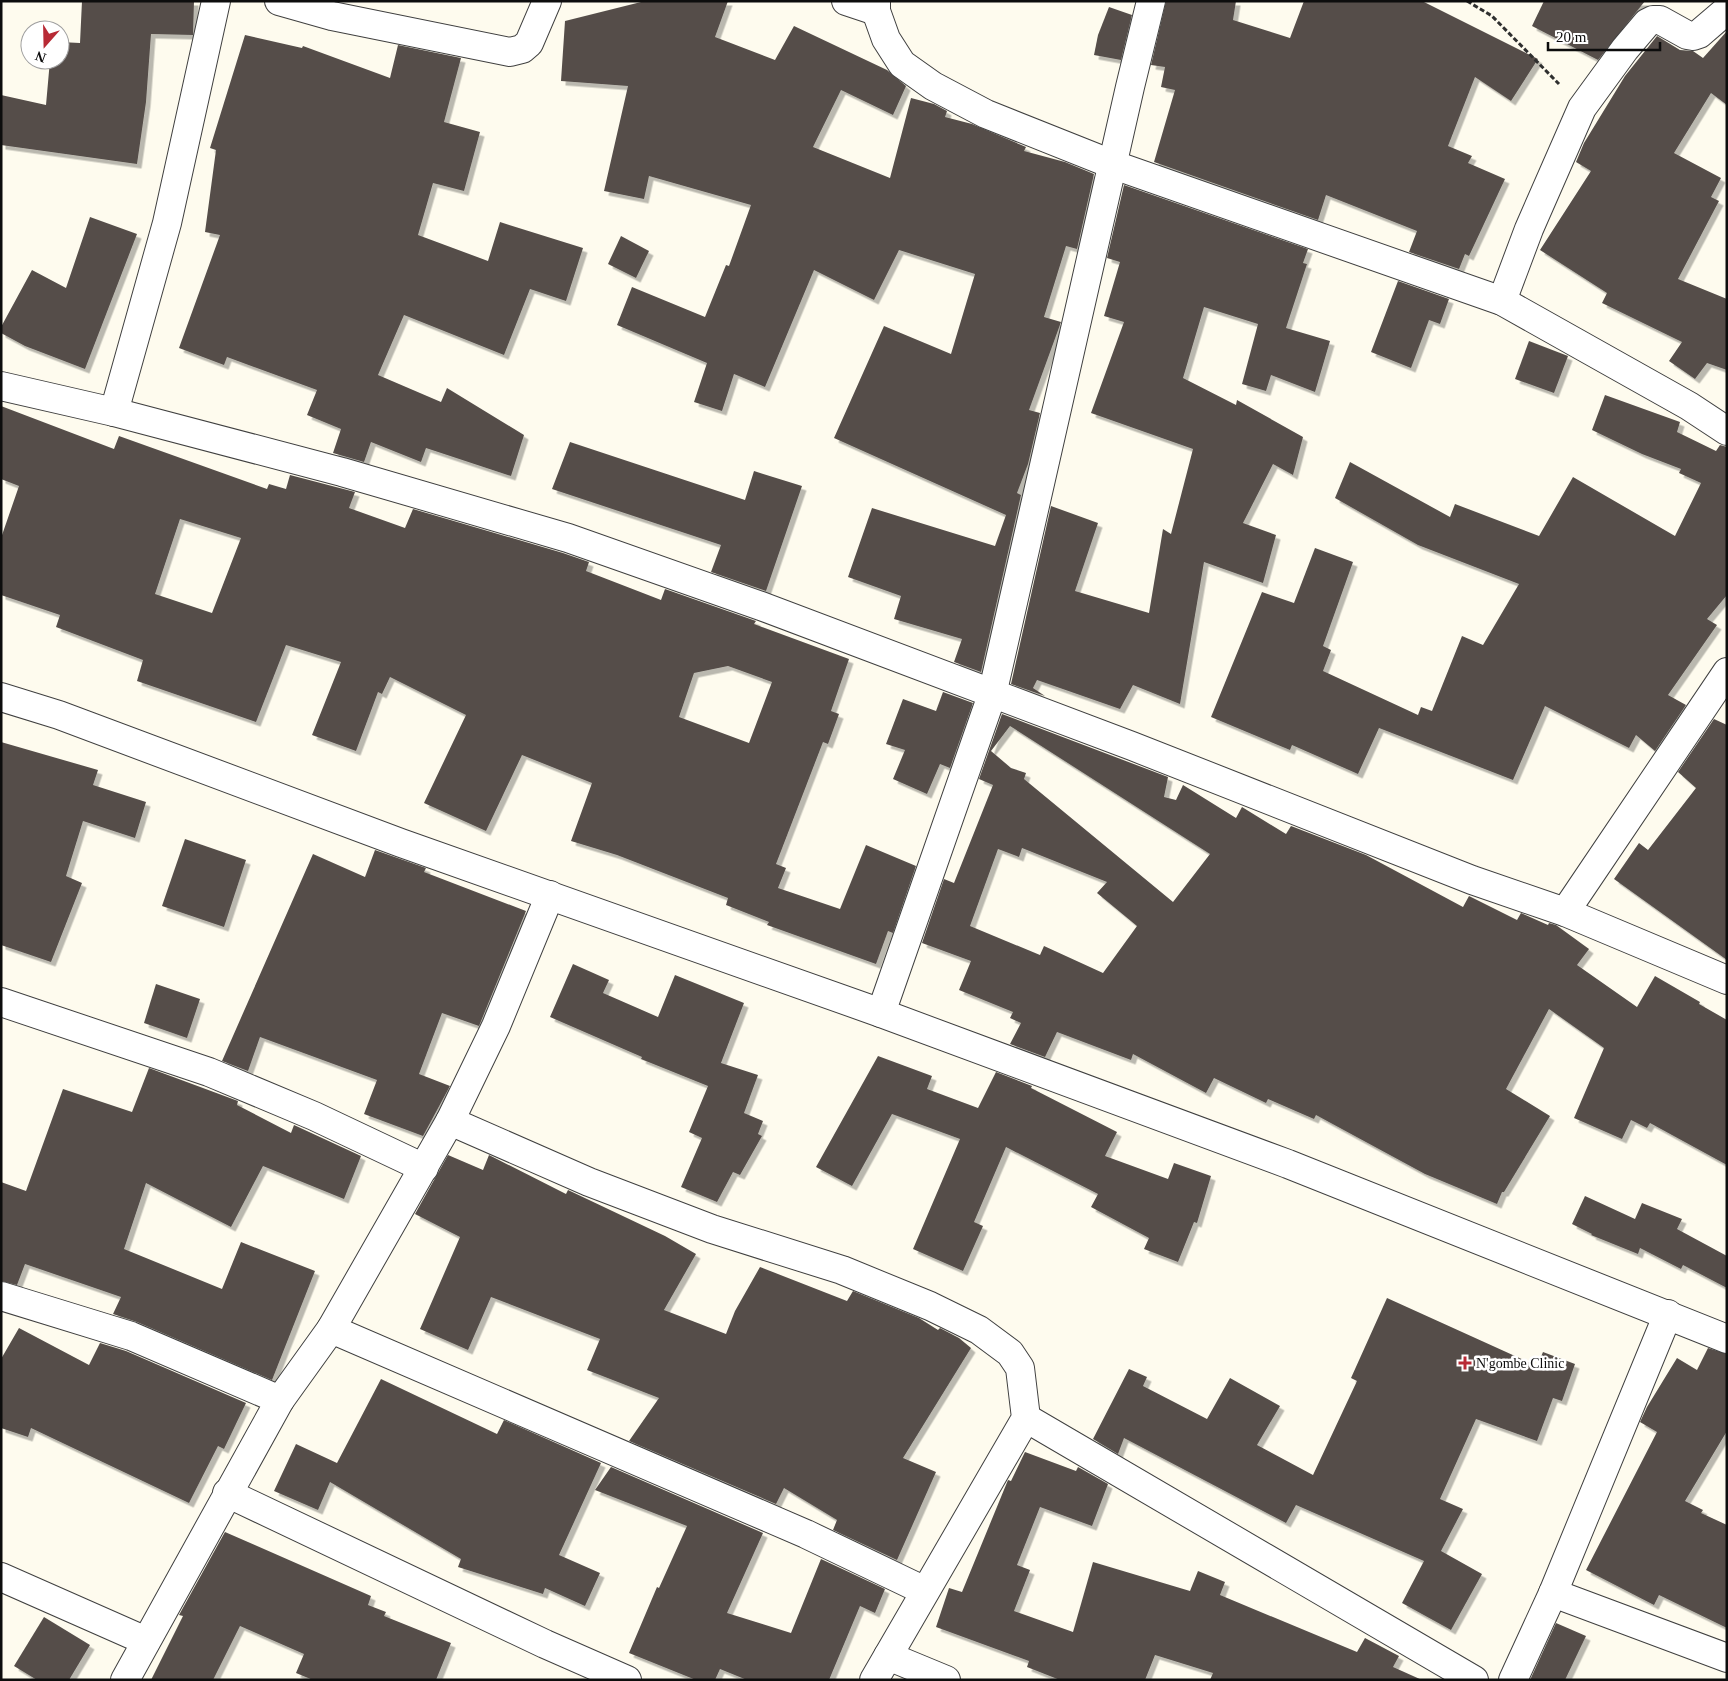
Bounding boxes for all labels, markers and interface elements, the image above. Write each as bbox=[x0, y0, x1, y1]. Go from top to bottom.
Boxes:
north arrow bbox=[20, 20, 70, 70]
scale bar bbox=[1548, 20, 1660, 52]
text: 20 m bbox=[1556, 29, 1587, 45]
text: N bbox=[33, 48, 48, 66]
marker: N'gombe Clinic bbox=[1458, 1356, 1472, 1370]
place label: N'gombe Clinic bbox=[1476, 1356, 1564, 1371]

